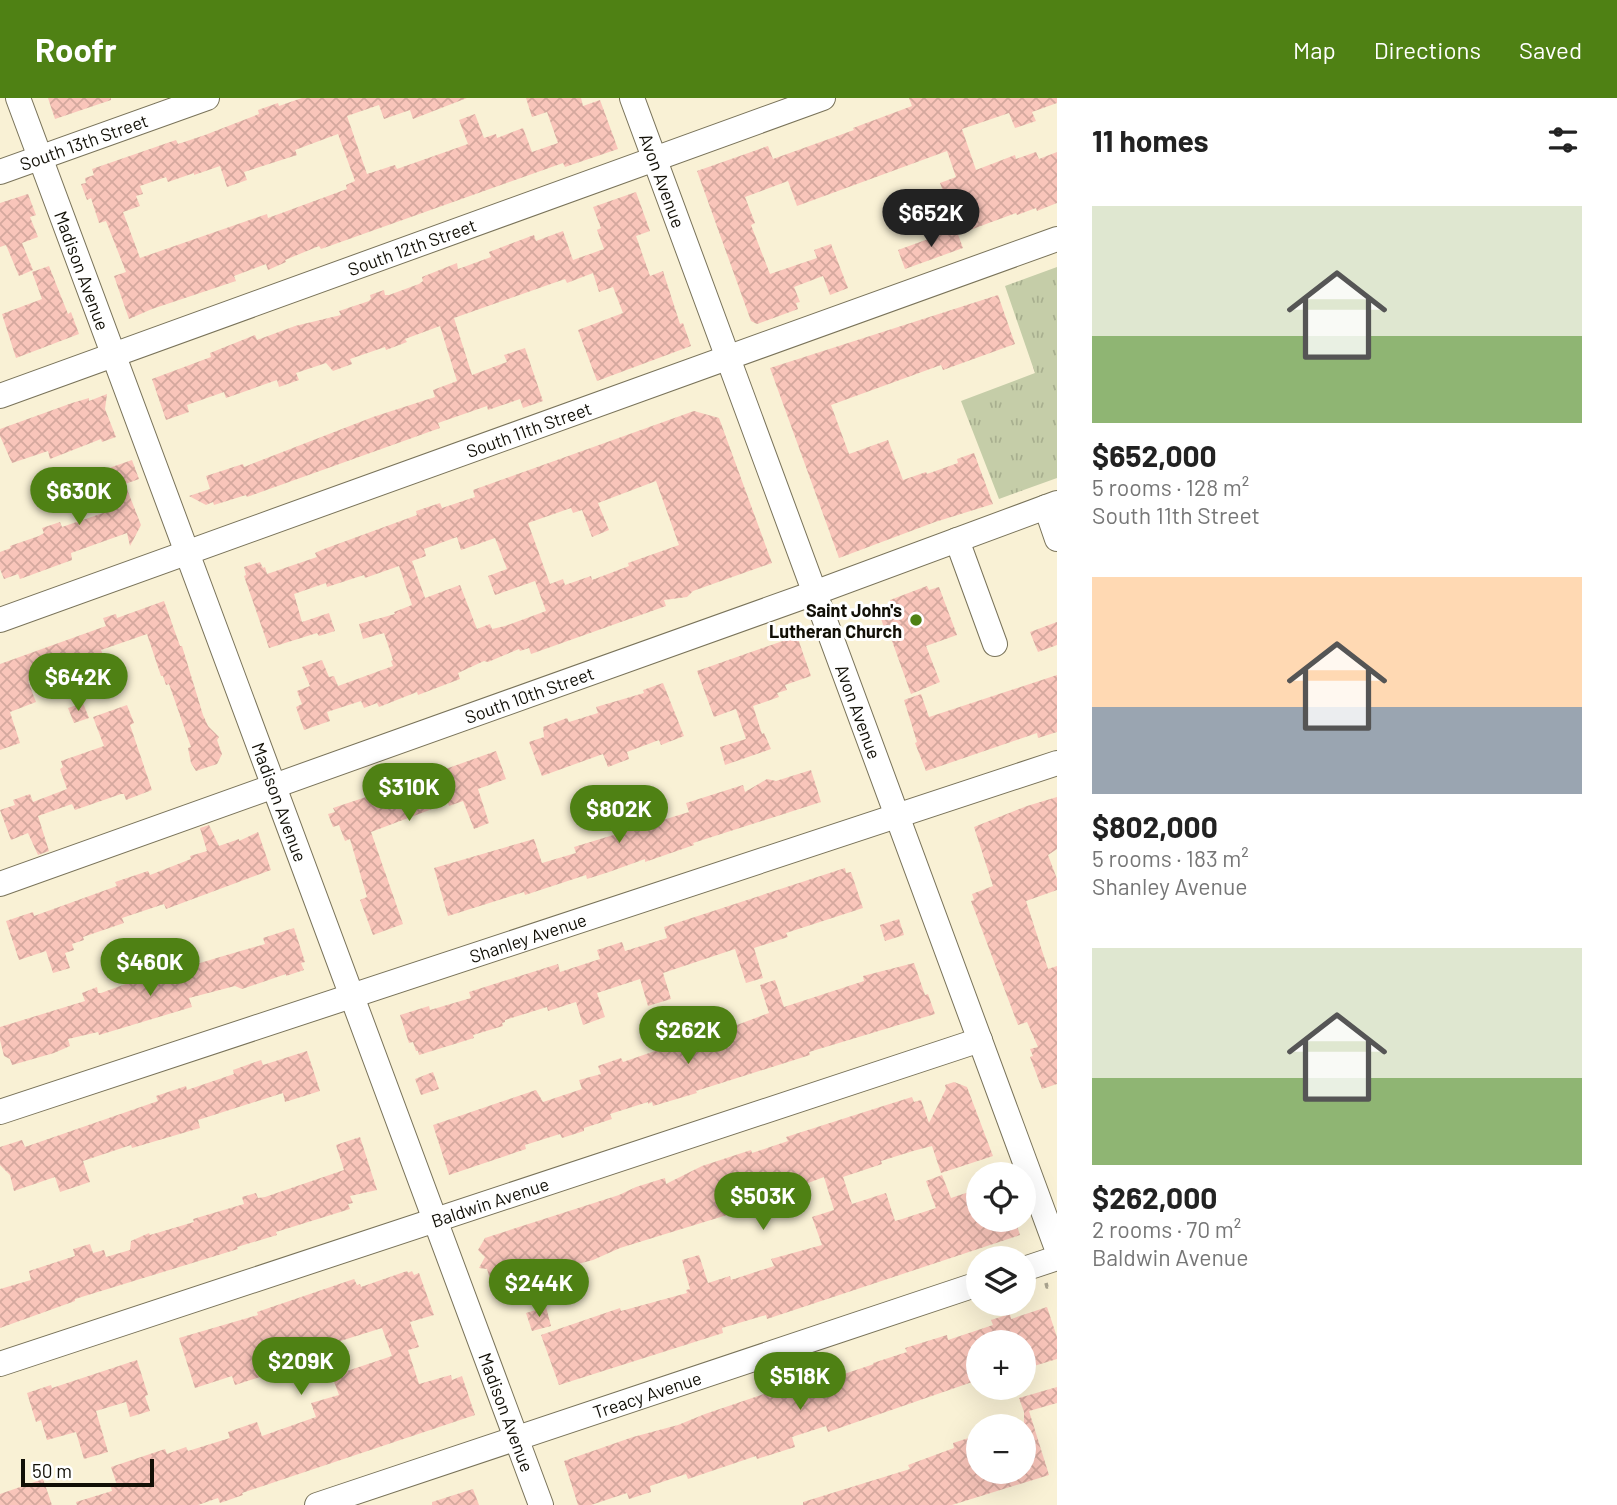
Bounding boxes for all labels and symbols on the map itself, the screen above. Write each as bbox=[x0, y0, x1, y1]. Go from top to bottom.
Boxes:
street label: South 13th Street bbox=[17, 109, 151, 175]
street label: Avon Avenue bbox=[635, 130, 690, 231]
pin: $652K bbox=[882, 190, 980, 249]
street label: Madison Avenue bbox=[50, 208, 114, 333]
street label: South 12th Street bbox=[345, 214, 479, 280]
street label: South 11th Street bbox=[463, 397, 594, 462]
pin: $630K bbox=[30, 468, 128, 527]
place label: Saint John's Lutheran Church bbox=[769, 599, 902, 642]
marker: Saint John's Lutheran Church bbox=[908, 612, 924, 628]
pin: $642K bbox=[29, 654, 127, 713]
street label: Avon Avenue bbox=[831, 661, 886, 762]
street label: South 10th Street bbox=[462, 662, 597, 728]
street label: Madison Avenue bbox=[247, 739, 312, 865]
pin: $310K bbox=[360, 764, 458, 823]
pin: $802K bbox=[570, 786, 668, 845]
street label: Shanley Avenue bbox=[467, 908, 589, 967]
pin: $460K bbox=[101, 939, 199, 998]
pin: $262K bbox=[639, 1006, 737, 1066]
street label: Baldwin Avenue bbox=[428, 1172, 552, 1232]
pin: $503K bbox=[714, 1172, 812, 1232]
pin: $244K bbox=[490, 1260, 588, 1319]
pin: $209K bbox=[252, 1338, 350, 1397]
street label: Madison Avenue bbox=[474, 1349, 539, 1475]
pin: $518K bbox=[751, 1352, 849, 1412]
street label: Treacy Avenue bbox=[590, 1366, 704, 1423]
scale bar bbox=[21, 1456, 154, 1488]

